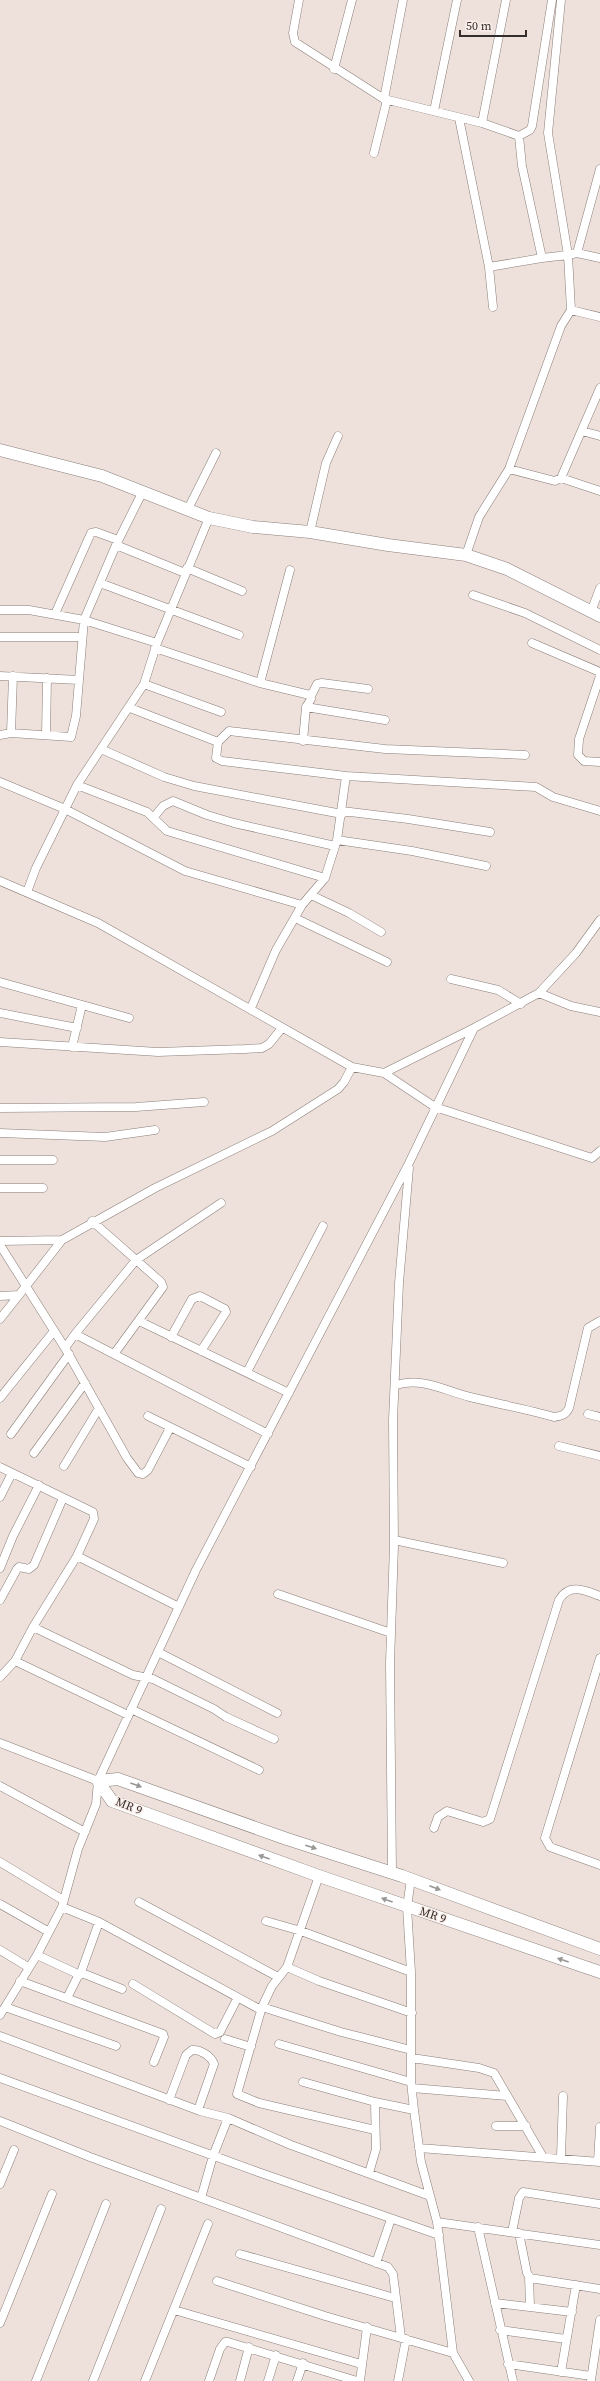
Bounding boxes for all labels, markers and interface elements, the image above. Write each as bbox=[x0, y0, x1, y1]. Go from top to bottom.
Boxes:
scale bar bbox=[460, 12, 526, 38]
text: 50 m bbox=[466, 18, 492, 34]
one-way arrow bbox=[130, 1783, 142, 1789]
street label: MR 9 bbox=[113, 1793, 145, 1819]
one-way arrow bbox=[306, 1844, 318, 1850]
one-way arrow bbox=[258, 1853, 270, 1859]
one-way arrow bbox=[429, 1886, 441, 1892]
one-way arrow bbox=[381, 1896, 393, 1902]
street label: MR 9 bbox=[417, 1903, 449, 1927]
one-way arrow bbox=[557, 1957, 569, 1963]

